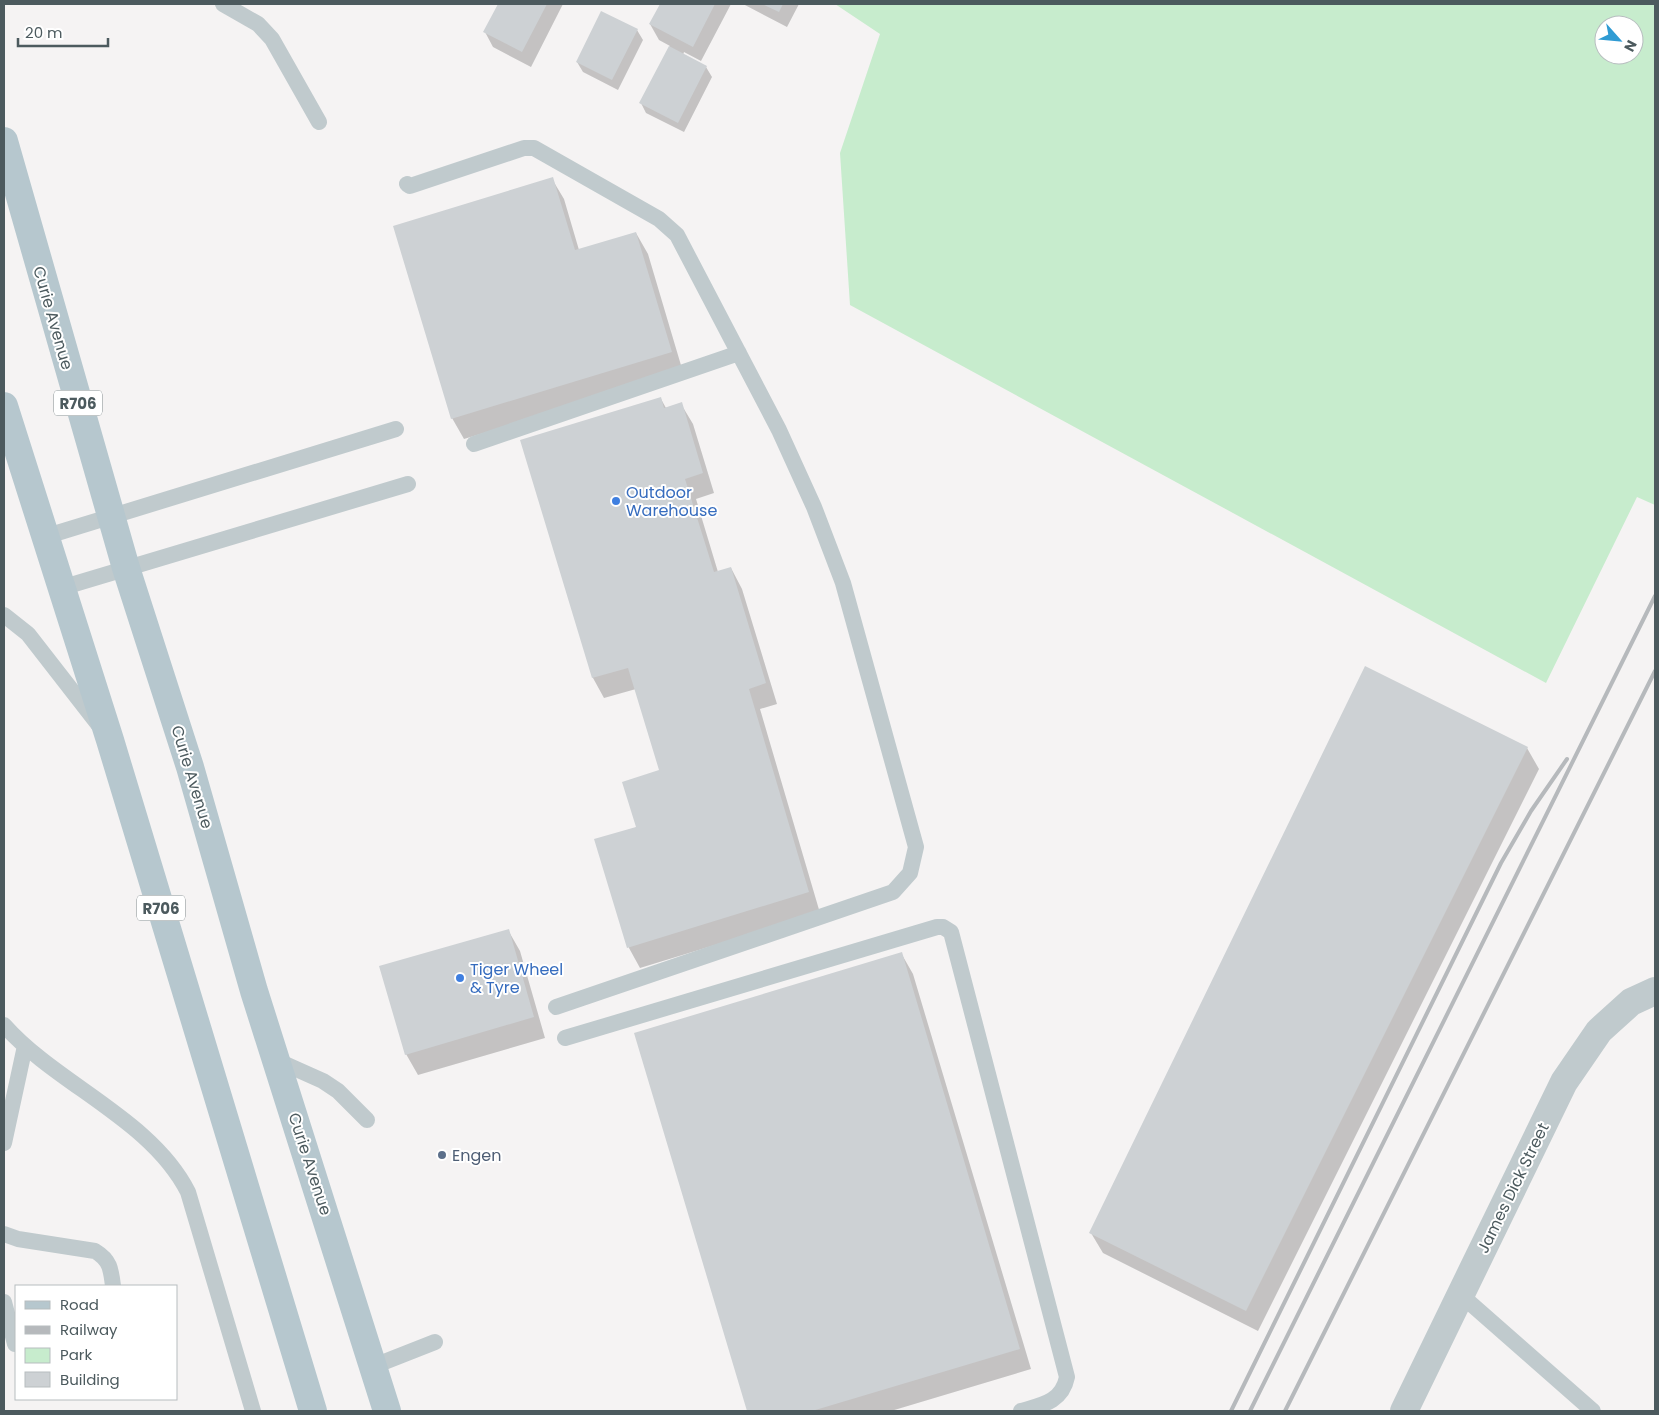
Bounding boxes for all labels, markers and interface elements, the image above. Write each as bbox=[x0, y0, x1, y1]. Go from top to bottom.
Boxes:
scale bar bbox=[18, 15, 108, 47]
north arrow bbox=[1594, 15, 1644, 65]
text: 20 m bbox=[25, 22, 63, 43]
text: N bbox=[1619, 37, 1642, 55]
street label: Curie Avenue bbox=[27, 264, 79, 373]
road number: R706 bbox=[54, 390, 102, 416]
place label: Outdoor Warehouse bbox=[626, 481, 717, 522]
marker: Outdoor Warehouse bbox=[610, 495, 622, 507]
street label: Curie Avenue bbox=[165, 723, 219, 831]
road number: R706 bbox=[137, 896, 185, 920]
place label: Tiger Wheel & Tyre bbox=[470, 958, 563, 999]
marker: Tiger Wheel & Tyre bbox=[454, 972, 466, 984]
street label: Curie Avenue bbox=[283, 1110, 337, 1218]
street label: James Dick Street bbox=[1471, 1119, 1555, 1257]
place label: Engen bbox=[452, 1144, 501, 1167]
marker: Engen bbox=[436, 1149, 448, 1161]
legend bbox=[15, 1285, 178, 1400]
text: Road bbox=[60, 1294, 99, 1315]
text: Railway bbox=[60, 1319, 118, 1340]
text: Park bbox=[60, 1344, 92, 1365]
text: Building bbox=[60, 1369, 120, 1390]

